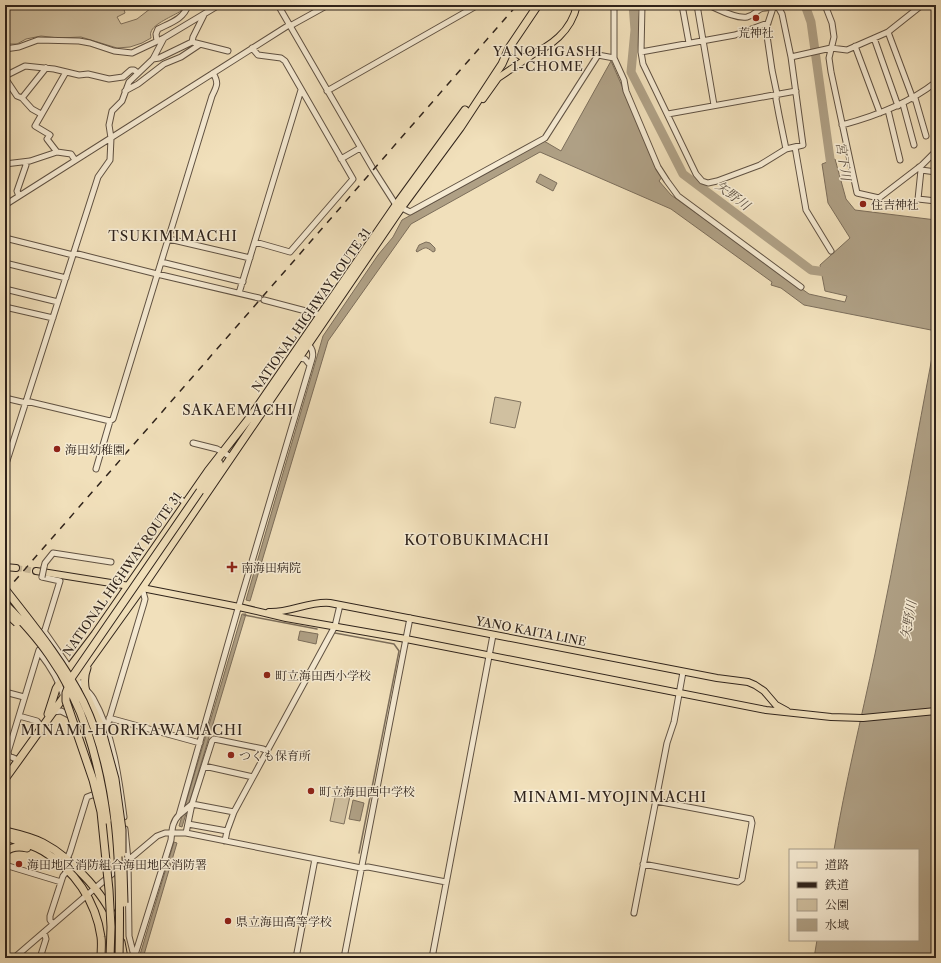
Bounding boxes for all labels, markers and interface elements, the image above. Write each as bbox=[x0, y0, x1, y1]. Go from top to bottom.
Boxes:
marker: 荒神社 bbox=[751, 13, 761, 23]
place label: 荒神社 bbox=[738, 25, 774, 40]
district label: YANOHIGASHI 1-CHOME bbox=[492, 43, 603, 74]
water label: 宮下川 bbox=[833, 141, 855, 183]
water label: 矢野川 bbox=[713, 177, 755, 214]
place label: 住吉神社 bbox=[871, 197, 919, 212]
marker: 住吉神社 bbox=[858, 199, 868, 209]
street label: NATIONAL HIGHWAY ROUTE 31 bbox=[248, 225, 374, 395]
district label: TSUKIMIMACHI bbox=[108, 227, 238, 245]
district label: SAKAEMACHI bbox=[182, 401, 294, 419]
place label: 海田幼稚園 bbox=[65, 442, 125, 457]
marker: 海田幼稚園 bbox=[52, 444, 62, 454]
street label: NATIONAL HIGHWAY ROUTE 31 bbox=[59, 489, 185, 659]
district label: KOTOBUKIMACHI bbox=[404, 531, 550, 549]
place label: 南海田病院 bbox=[241, 560, 301, 575]
marker: 南海田病院 bbox=[226, 561, 238, 573]
water label: 矢野川 bbox=[897, 597, 920, 641]
street label: YANO KAITA LINE bbox=[473, 613, 588, 649]
place label: 町立海田西小学校 bbox=[275, 668, 371, 683]
marker: 町立海田西小学校 bbox=[262, 670, 272, 680]
district label: MINAMI-HORIKAWAMACHI bbox=[21, 721, 243, 739]
place label: つくも保育所 bbox=[239, 748, 311, 763]
marker: つくも保育所 bbox=[226, 750, 236, 760]
place label: 町立海田西中学校 bbox=[319, 784, 415, 799]
marker: 町立海田西中学校 bbox=[306, 786, 316, 796]
district label: MINAMI-MYOJINMACHI bbox=[513, 788, 707, 806]
legend bbox=[789, 849, 919, 941]
place label: 海田地区消防組合海田地区消防署 bbox=[27, 857, 207, 872]
text: 道路 bbox=[825, 857, 849, 872]
marker: 海田地区消防組合海田地区消防署 bbox=[14, 859, 24, 869]
text: 鉄道 bbox=[824, 877, 849, 892]
text: 公園 bbox=[825, 897, 849, 912]
place label: 県立海田高等学校 bbox=[236, 914, 332, 929]
marker: 県立海田高等学校 bbox=[223, 916, 233, 926]
text: 水域 bbox=[825, 917, 849, 932]

